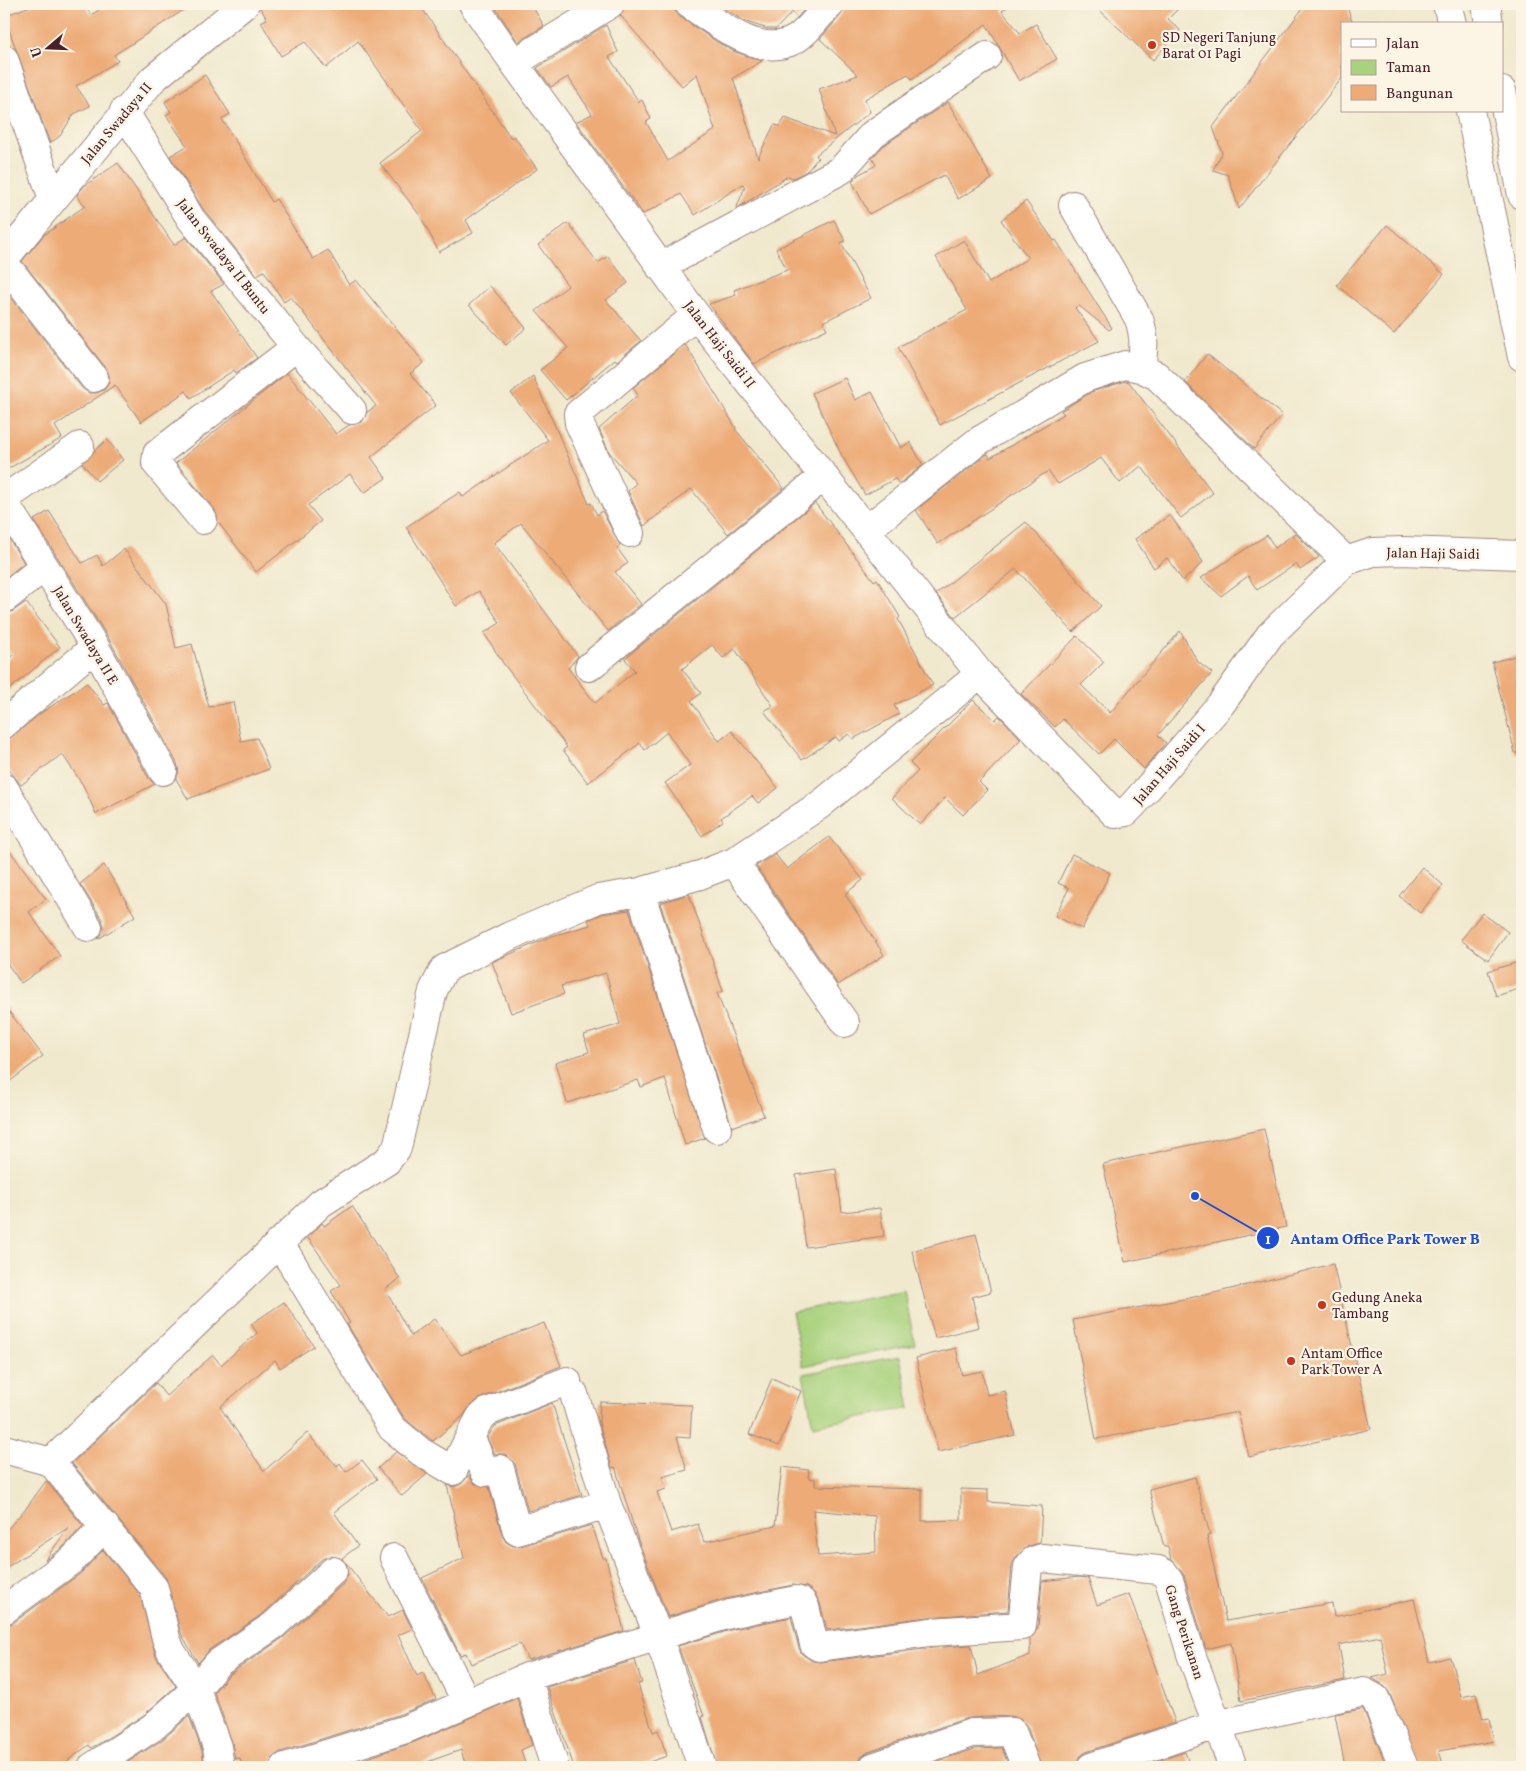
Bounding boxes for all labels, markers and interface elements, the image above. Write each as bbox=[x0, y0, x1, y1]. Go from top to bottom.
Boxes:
north arrow bbox=[22, 22, 72, 72]
legend bbox=[1341, 22, 1504, 112]
place label: SD Negeri Tanjung Barat 01 Pagi bbox=[1162, 29, 1276, 64]
text: Jalan bbox=[1386, 34, 1419, 55]
marker: SD Negeri Tanjung Barat 01 Pagi bbox=[1146, 39, 1158, 51]
text: U bbox=[26, 44, 48, 59]
text: Taman bbox=[1386, 58, 1431, 79]
street label: Jalan Swadaya II bbox=[77, 79, 157, 169]
text: Bangunan bbox=[1386, 84, 1453, 105]
street label: Jalan Swadaya II Buntu bbox=[172, 195, 274, 319]
street label: Jalan Haji Saidi II bbox=[679, 297, 759, 393]
street label: Jalan Haji Saidi bbox=[1386, 544, 1480, 565]
street label: Jalan Swadaya II E bbox=[48, 583, 122, 689]
street label: Jalan Haji Saidi I bbox=[1130, 721, 1211, 809]
callout: Antam Office Park Tower B bbox=[1255, 1223, 1490, 1253]
text: 1 bbox=[1265, 1230, 1271, 1251]
text: Antam Office Park Tower B bbox=[1290, 1230, 1480, 1251]
place label: Gedung Aneka Tambang bbox=[1332, 1289, 1422, 1324]
marker: Gedung Aneka Tambang bbox=[1316, 1299, 1328, 1311]
place label: Antam Office Park Tower A bbox=[1301, 1345, 1383, 1380]
marker: Antam Office Park Tower A bbox=[1285, 1355, 1297, 1367]
street label: Gang Perikanan bbox=[1159, 1583, 1208, 1682]

